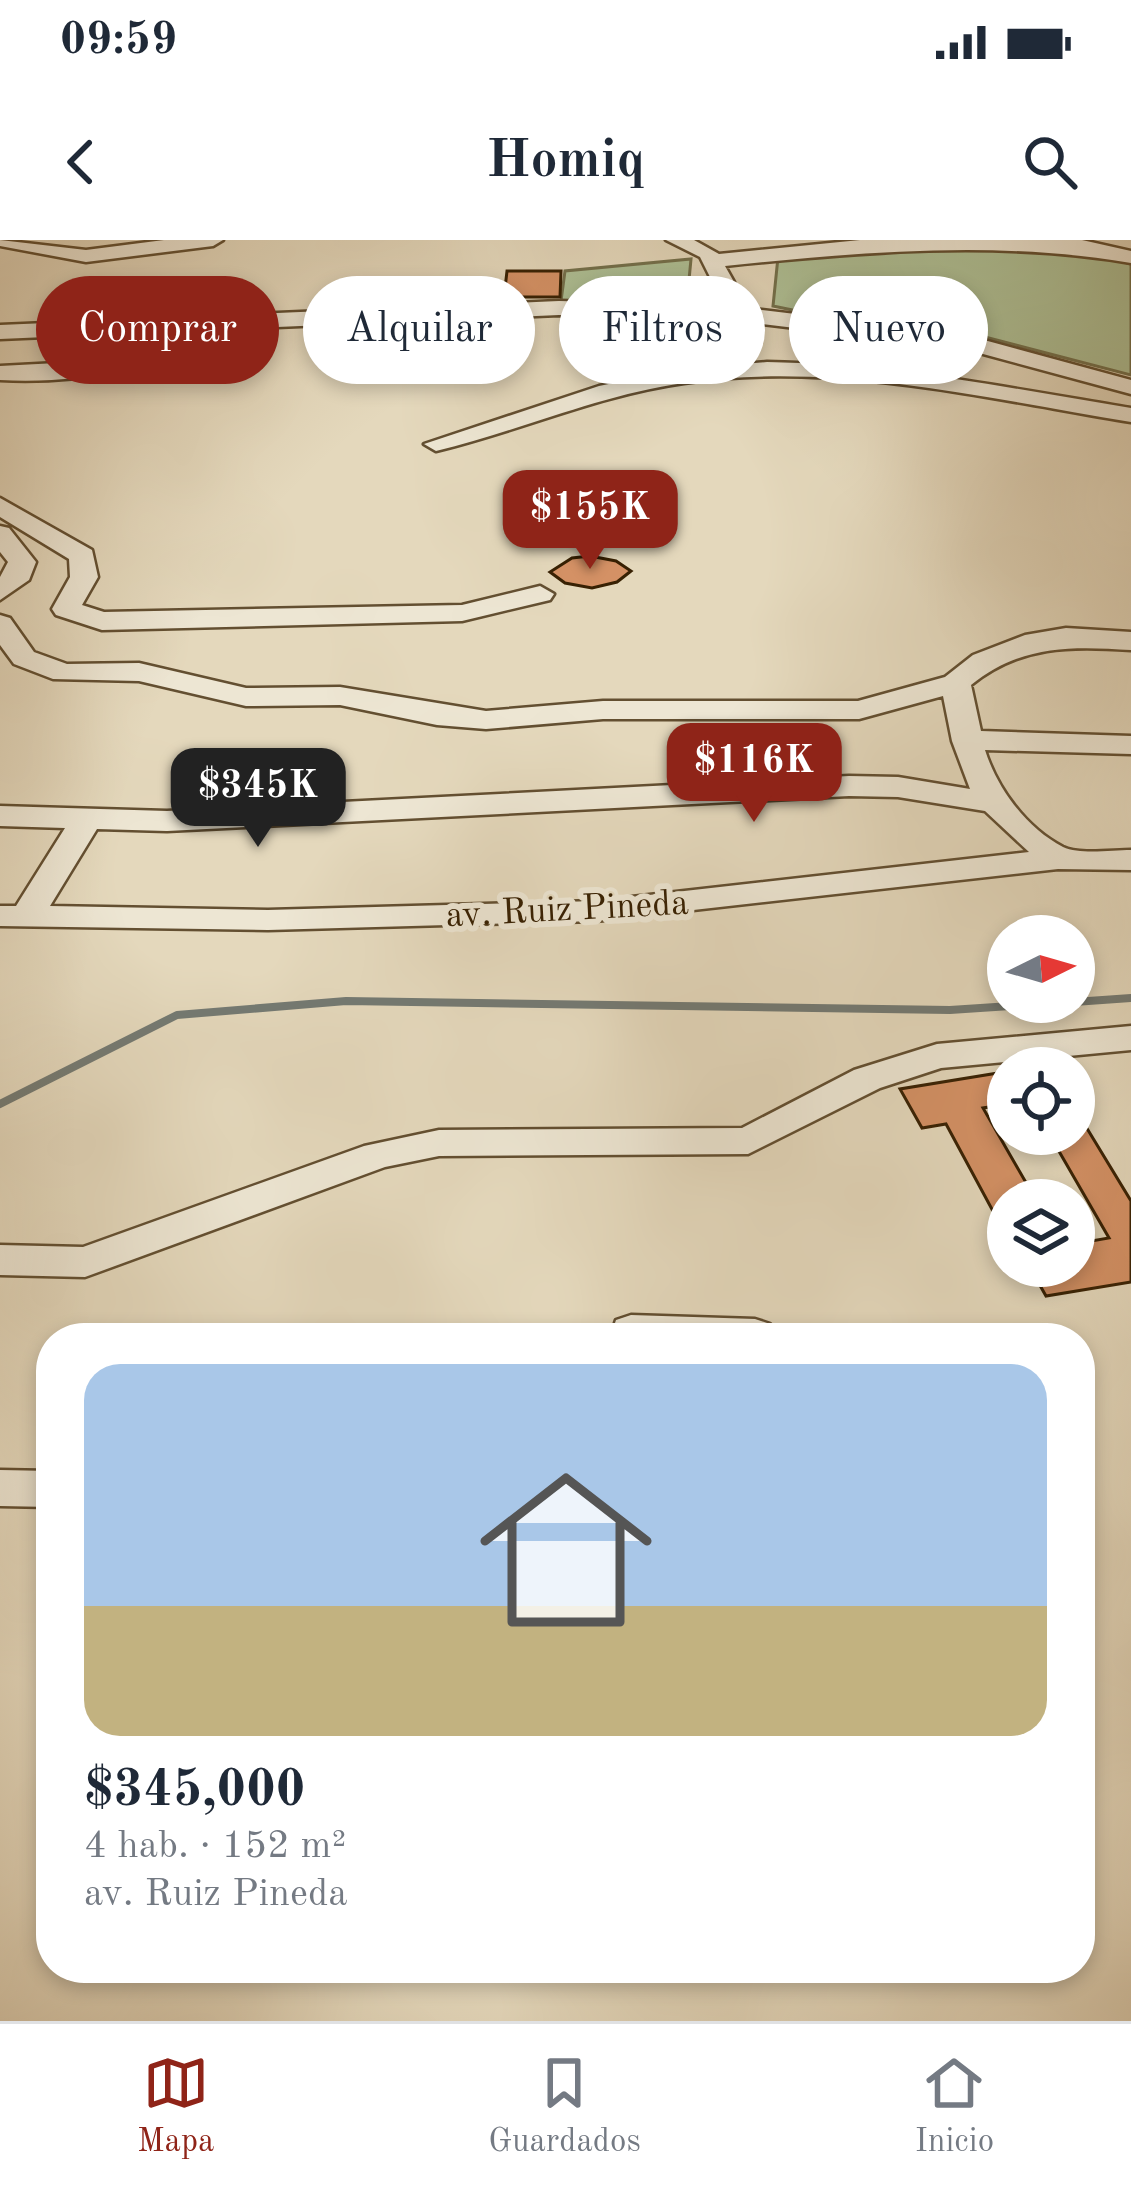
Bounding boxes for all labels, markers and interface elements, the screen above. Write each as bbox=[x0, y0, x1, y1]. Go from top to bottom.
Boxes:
text: 09:59 bbox=[60, 19, 177, 64]
icon: back bbox=[48, 129, 114, 195]
icon: search bbox=[1017, 129, 1083, 195]
text: Homiq bbox=[486, 135, 645, 189]
chip: Comprar bbox=[36, 276, 279, 384]
chip: Alquilar bbox=[303, 276, 535, 384]
chip: Filtros bbox=[559, 276, 765, 384]
chip: Nuevo bbox=[789, 276, 988, 384]
pin: $155K bbox=[506, 470, 674, 572]
text: $155K bbox=[530, 489, 650, 528]
pin: $116K bbox=[670, 723, 838, 825]
text: $116K bbox=[694, 742, 814, 781]
pin: $345K bbox=[174, 748, 342, 850]
text: $345K bbox=[198, 767, 318, 806]
street label: av. Ruiz Pineda bbox=[445, 887, 690, 935]
north arrow bbox=[987, 915, 1095, 1023]
map controls bbox=[987, 915, 1095, 1287]
button: locate bbox=[987, 1047, 1095, 1155]
button: layers bbox=[987, 1179, 1095, 1287]
icon: home bbox=[458, 1442, 674, 1658]
text: $345,000 bbox=[84, 1766, 305, 1817]
text: 4 hab. · 152 m² bbox=[84, 1827, 346, 1866]
text: av. Ruiz Pineda bbox=[84, 1875, 348, 1914]
tab: Mapa bbox=[137, 2050, 214, 2163]
tab: Guardados bbox=[488, 2050, 641, 2163]
tab: Inicio bbox=[915, 2050, 994, 2163]

